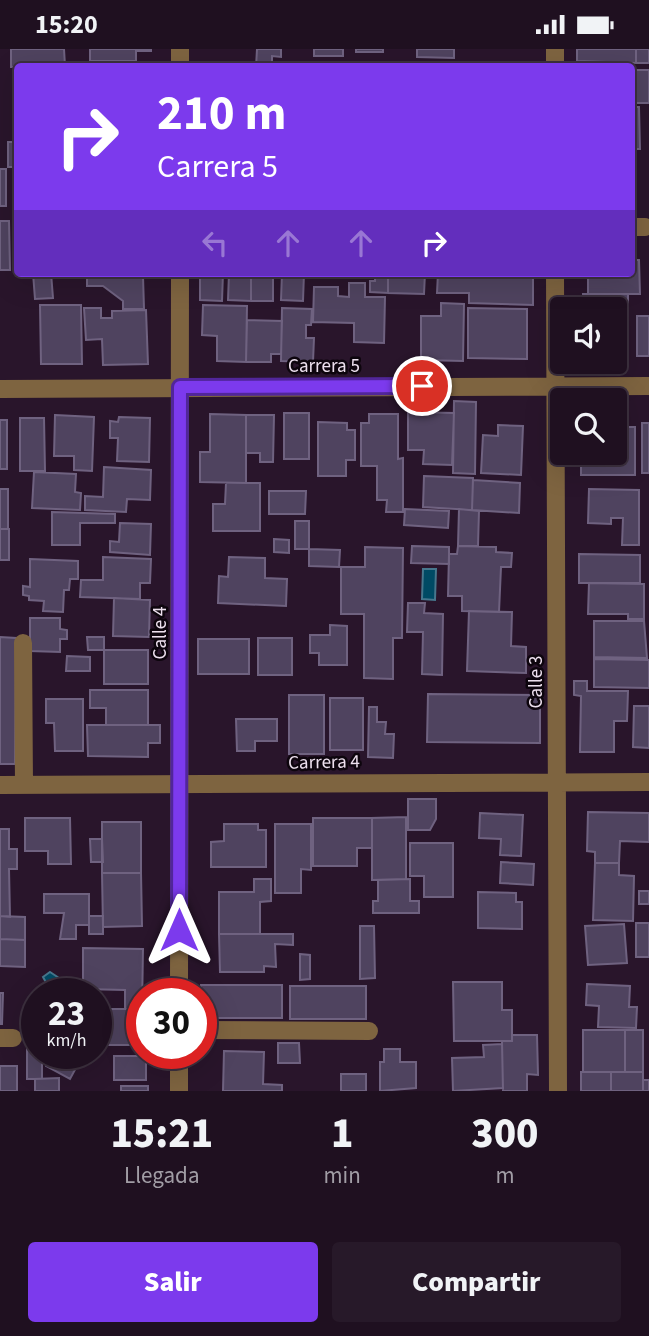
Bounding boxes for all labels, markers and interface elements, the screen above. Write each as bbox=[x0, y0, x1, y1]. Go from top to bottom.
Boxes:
text: 15:20 bbox=[35, 6, 98, 43]
text: 210 m bbox=[157, 79, 286, 149]
icon: right bbox=[42, 91, 133, 182]
text: Carrera 5 bbox=[157, 144, 278, 190]
icon: left bbox=[196, 224, 234, 262]
icon: ahead bbox=[269, 224, 307, 262]
icon: ahead bbox=[342, 224, 380, 262]
icon: right bbox=[415, 224, 453, 262]
map controls bbox=[550, 297, 627, 465]
button: sound bbox=[550, 297, 627, 374]
street label: Carrera 5 bbox=[288, 353, 360, 380]
pin bbox=[392, 356, 452, 416]
icon: arrive bbox=[403, 367, 441, 405]
button: search bbox=[550, 388, 627, 465]
street label: Calle 4 bbox=[147, 607, 174, 659]
street label: Calle 3 bbox=[523, 656, 550, 708]
street label: Carrera 4 bbox=[288, 748, 360, 777]
position arrow bbox=[142, 893, 216, 967]
speed limit sign: 30 bbox=[126, 978, 217, 1069]
text: 23 bbox=[48, 989, 85, 1039]
text: km/h bbox=[47, 1028, 86, 1053]
text: 15:21 bbox=[110, 1104, 213, 1164]
text: 1 bbox=[331, 1104, 353, 1164]
text: 300 bbox=[471, 1104, 539, 1164]
text: Llegada bbox=[124, 1159, 199, 1192]
text: min bbox=[324, 1159, 361, 1192]
text: m bbox=[495, 1159, 514, 1192]
button: Salir bbox=[28, 1242, 318, 1322]
button: Compartir bbox=[332, 1242, 621, 1322]

